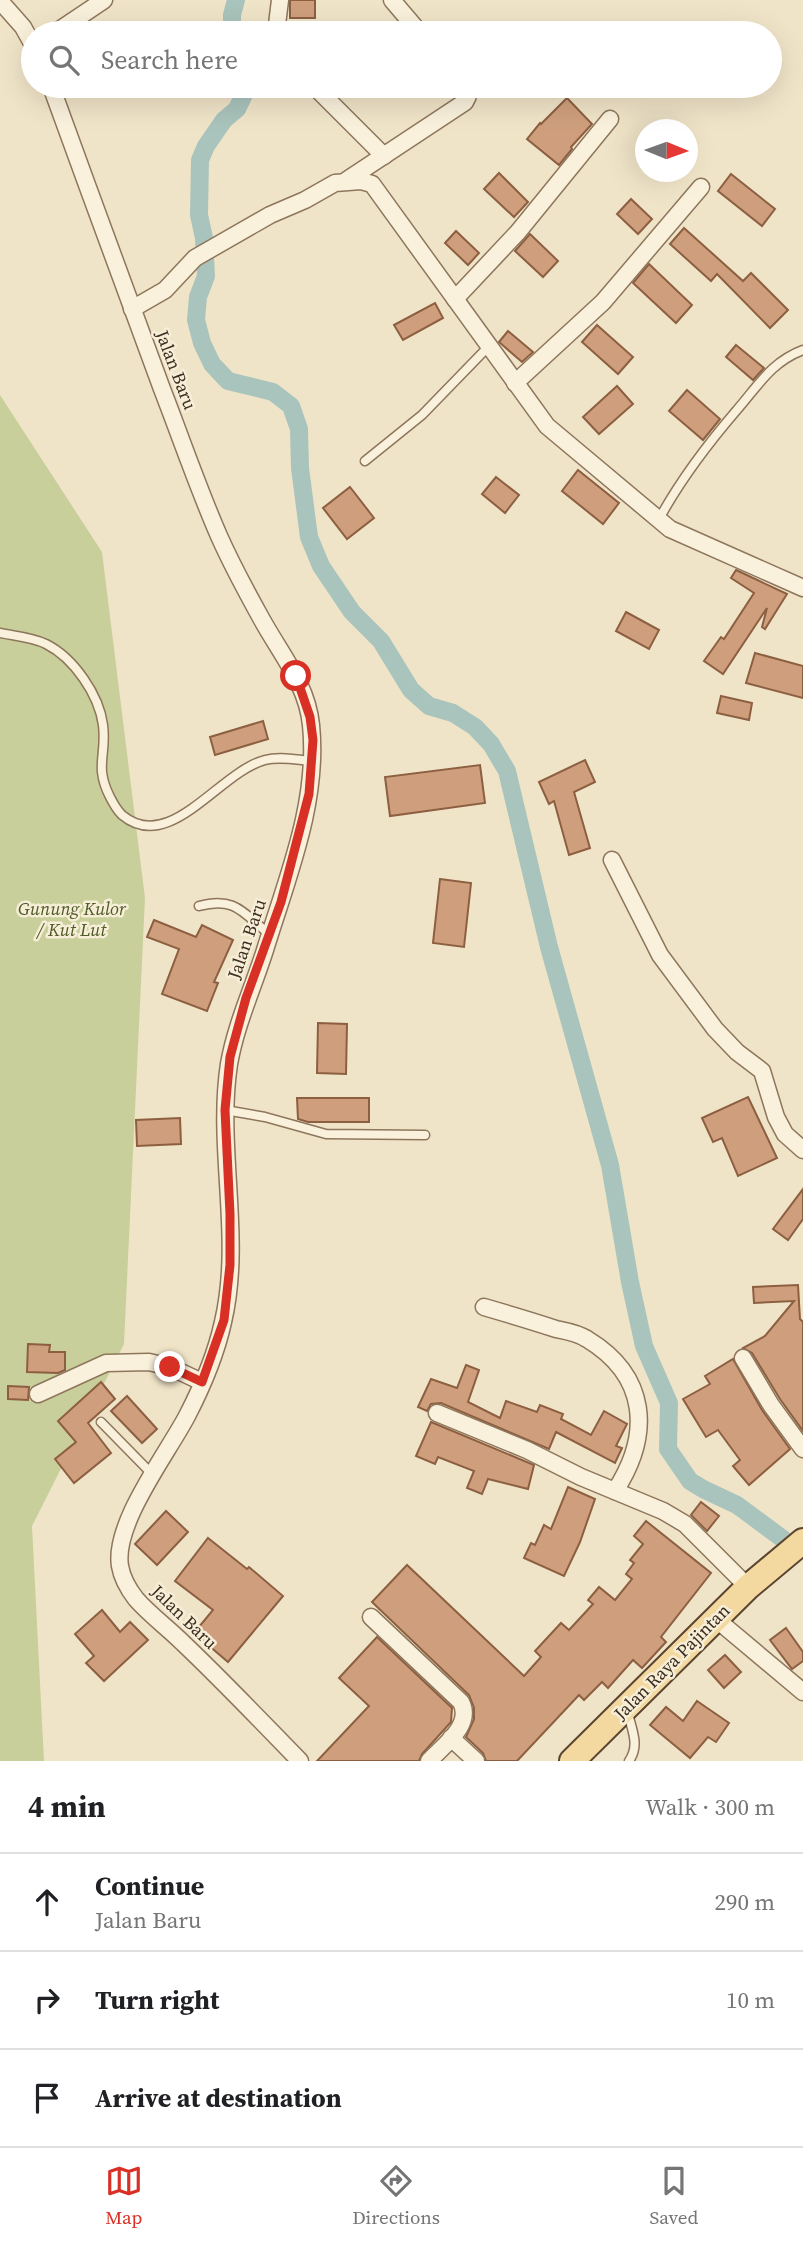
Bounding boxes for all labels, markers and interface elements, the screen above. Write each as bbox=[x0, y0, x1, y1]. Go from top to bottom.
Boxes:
search box bbox=[21, 21, 782, 98]
icon: search bbox=[45, 41, 83, 79]
text: Search here bbox=[101, 42, 238, 78]
north arrow bbox=[635, 119, 698, 182]
street label: Jalan Baru bbox=[150, 326, 203, 413]
route start bbox=[280, 660, 311, 691]
street label: Jalan Baru bbox=[221, 895, 272, 983]
park label: Gunung Kulor / Kut Lut bbox=[18, 896, 127, 942]
route end bbox=[154, 1351, 185, 1382]
street label: Jalan Baru bbox=[145, 1578, 223, 1655]
street label: Jalan Raya Pajintan bbox=[607, 1598, 735, 1726]
text: 4 min bbox=[28, 1786, 106, 1827]
text: Walk · 300 m bbox=[645, 1791, 775, 1823]
text: Continue bbox=[95, 1868, 204, 1904]
icon: ahead bbox=[28, 1883, 66, 1921]
text: 290 m bbox=[714, 1886, 775, 1918]
text: Jalan Baru bbox=[95, 1904, 201, 1936]
icon: right bbox=[28, 1981, 66, 2019]
text: Turn right bbox=[95, 1982, 219, 2018]
text: 10 m bbox=[726, 1984, 775, 2016]
icon: arrive bbox=[28, 2079, 66, 2117]
text: Arrive at destination bbox=[95, 2080, 342, 2116]
tab: Map bbox=[105, 2162, 143, 2230]
tab: Directions bbox=[352, 2162, 440, 2230]
tab: Saved bbox=[650, 2162, 698, 2230]

